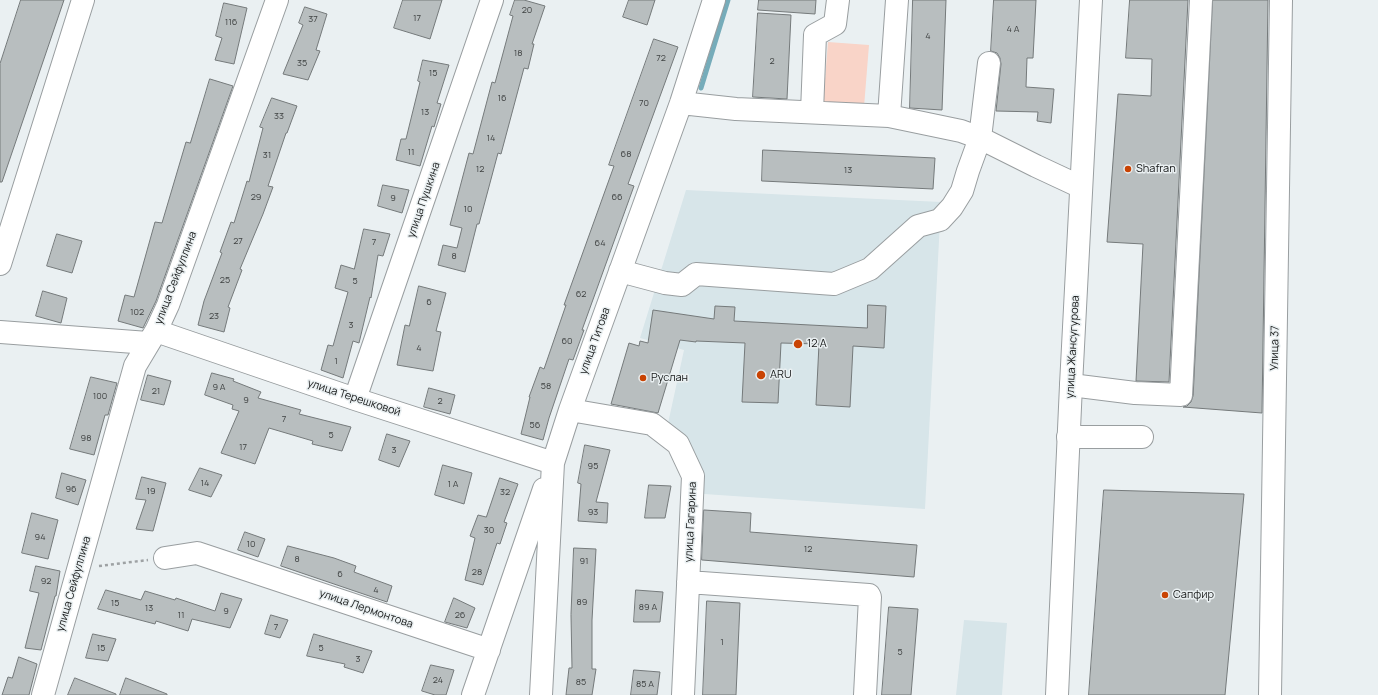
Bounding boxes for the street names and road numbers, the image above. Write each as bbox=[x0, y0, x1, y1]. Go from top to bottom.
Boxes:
street label: улица Пушкина bbox=[405, 160, 443, 240]
street label: улица Сейфуллина bbox=[152, 230, 200, 326]
street label: улица Жансугурова bbox=[1064, 295, 1082, 399]
street label: улица Титова bbox=[577, 306, 613, 376]
street label: Улица 37 bbox=[1268, 325, 1282, 371]
street label: улица Терешковой bbox=[306, 377, 402, 419]
street label: улица Гагарина bbox=[682, 481, 700, 563]
street label: улица Сейфуллина bbox=[54, 535, 94, 633]
street label: улица Лермонтова bbox=[317, 587, 415, 631]

